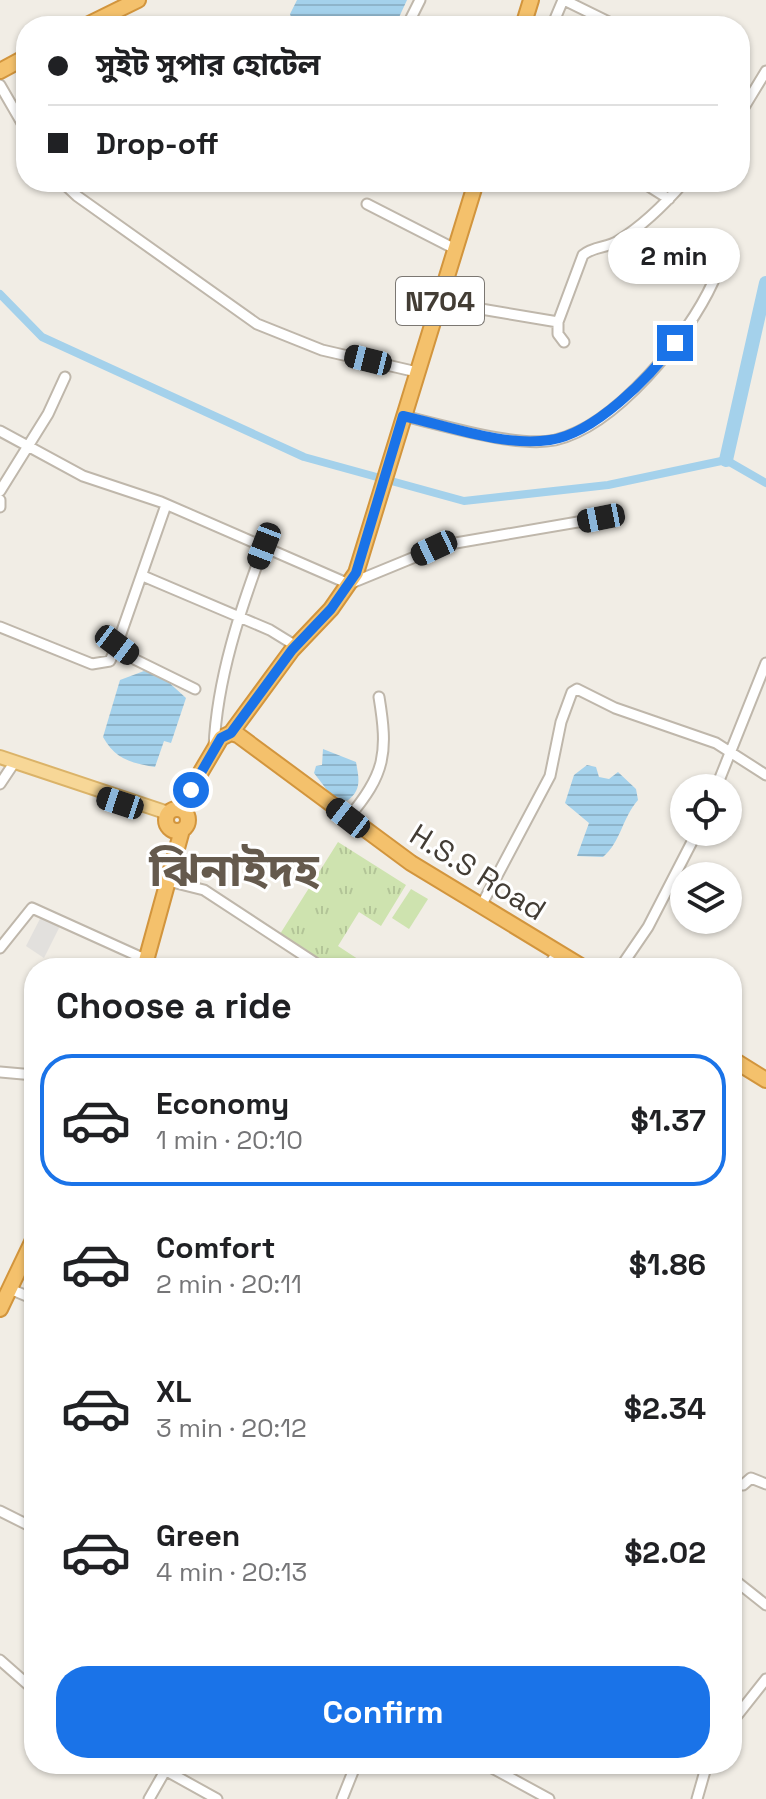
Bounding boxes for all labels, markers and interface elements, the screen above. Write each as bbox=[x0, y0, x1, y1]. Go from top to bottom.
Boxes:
text: সুইট সুপার হোটেল bbox=[96, 45, 320, 84]
text: Drop-off bbox=[96, 124, 219, 163]
callout: 2 min bbox=[609, 227, 741, 283]
text: 2 min bbox=[640, 239, 708, 273]
road number: N704 bbox=[396, 277, 484, 325]
route end bbox=[657, 325, 693, 361]
car bbox=[342, 343, 394, 377]
car bbox=[575, 502, 627, 534]
car bbox=[244, 519, 284, 573]
car bbox=[407, 527, 461, 569]
car bbox=[91, 621, 143, 669]
route start bbox=[173, 772, 209, 808]
map controls bbox=[670, 774, 742, 934]
button: locate bbox=[670, 774, 742, 846]
car bbox=[93, 784, 147, 822]
car bbox=[322, 794, 374, 842]
street label: H.S.S Road bbox=[403, 815, 553, 929]
district label: ঝিনাইদহ bbox=[148, 841, 320, 899]
button: layers bbox=[670, 862, 742, 934]
text: Choose a ride bbox=[56, 983, 292, 1029]
icon: car bbox=[60, 1084, 132, 1156]
text: Economy bbox=[156, 1084, 289, 1123]
text: $1.37 bbox=[630, 1101, 706, 1140]
text: 1 min · 20:10 bbox=[156, 1123, 303, 1157]
icon: car bbox=[60, 1228, 132, 1300]
text: Comfort bbox=[156, 1228, 275, 1267]
text: $1.86 bbox=[629, 1245, 706, 1284]
text: 2 min · 20:11 bbox=[156, 1267, 302, 1301]
icon: car bbox=[60, 1372, 132, 1444]
text: XL bbox=[156, 1372, 192, 1411]
text: $2.34 bbox=[624, 1389, 706, 1428]
text: 3 min · 20:12 bbox=[156, 1411, 307, 1445]
icon: car bbox=[60, 1516, 132, 1588]
text: Green bbox=[156, 1516, 240, 1555]
text: $2.02 bbox=[624, 1533, 706, 1572]
text: 4 min · 20:13 bbox=[156, 1555, 307, 1589]
button: Confirm bbox=[56, 1666, 710, 1758]

